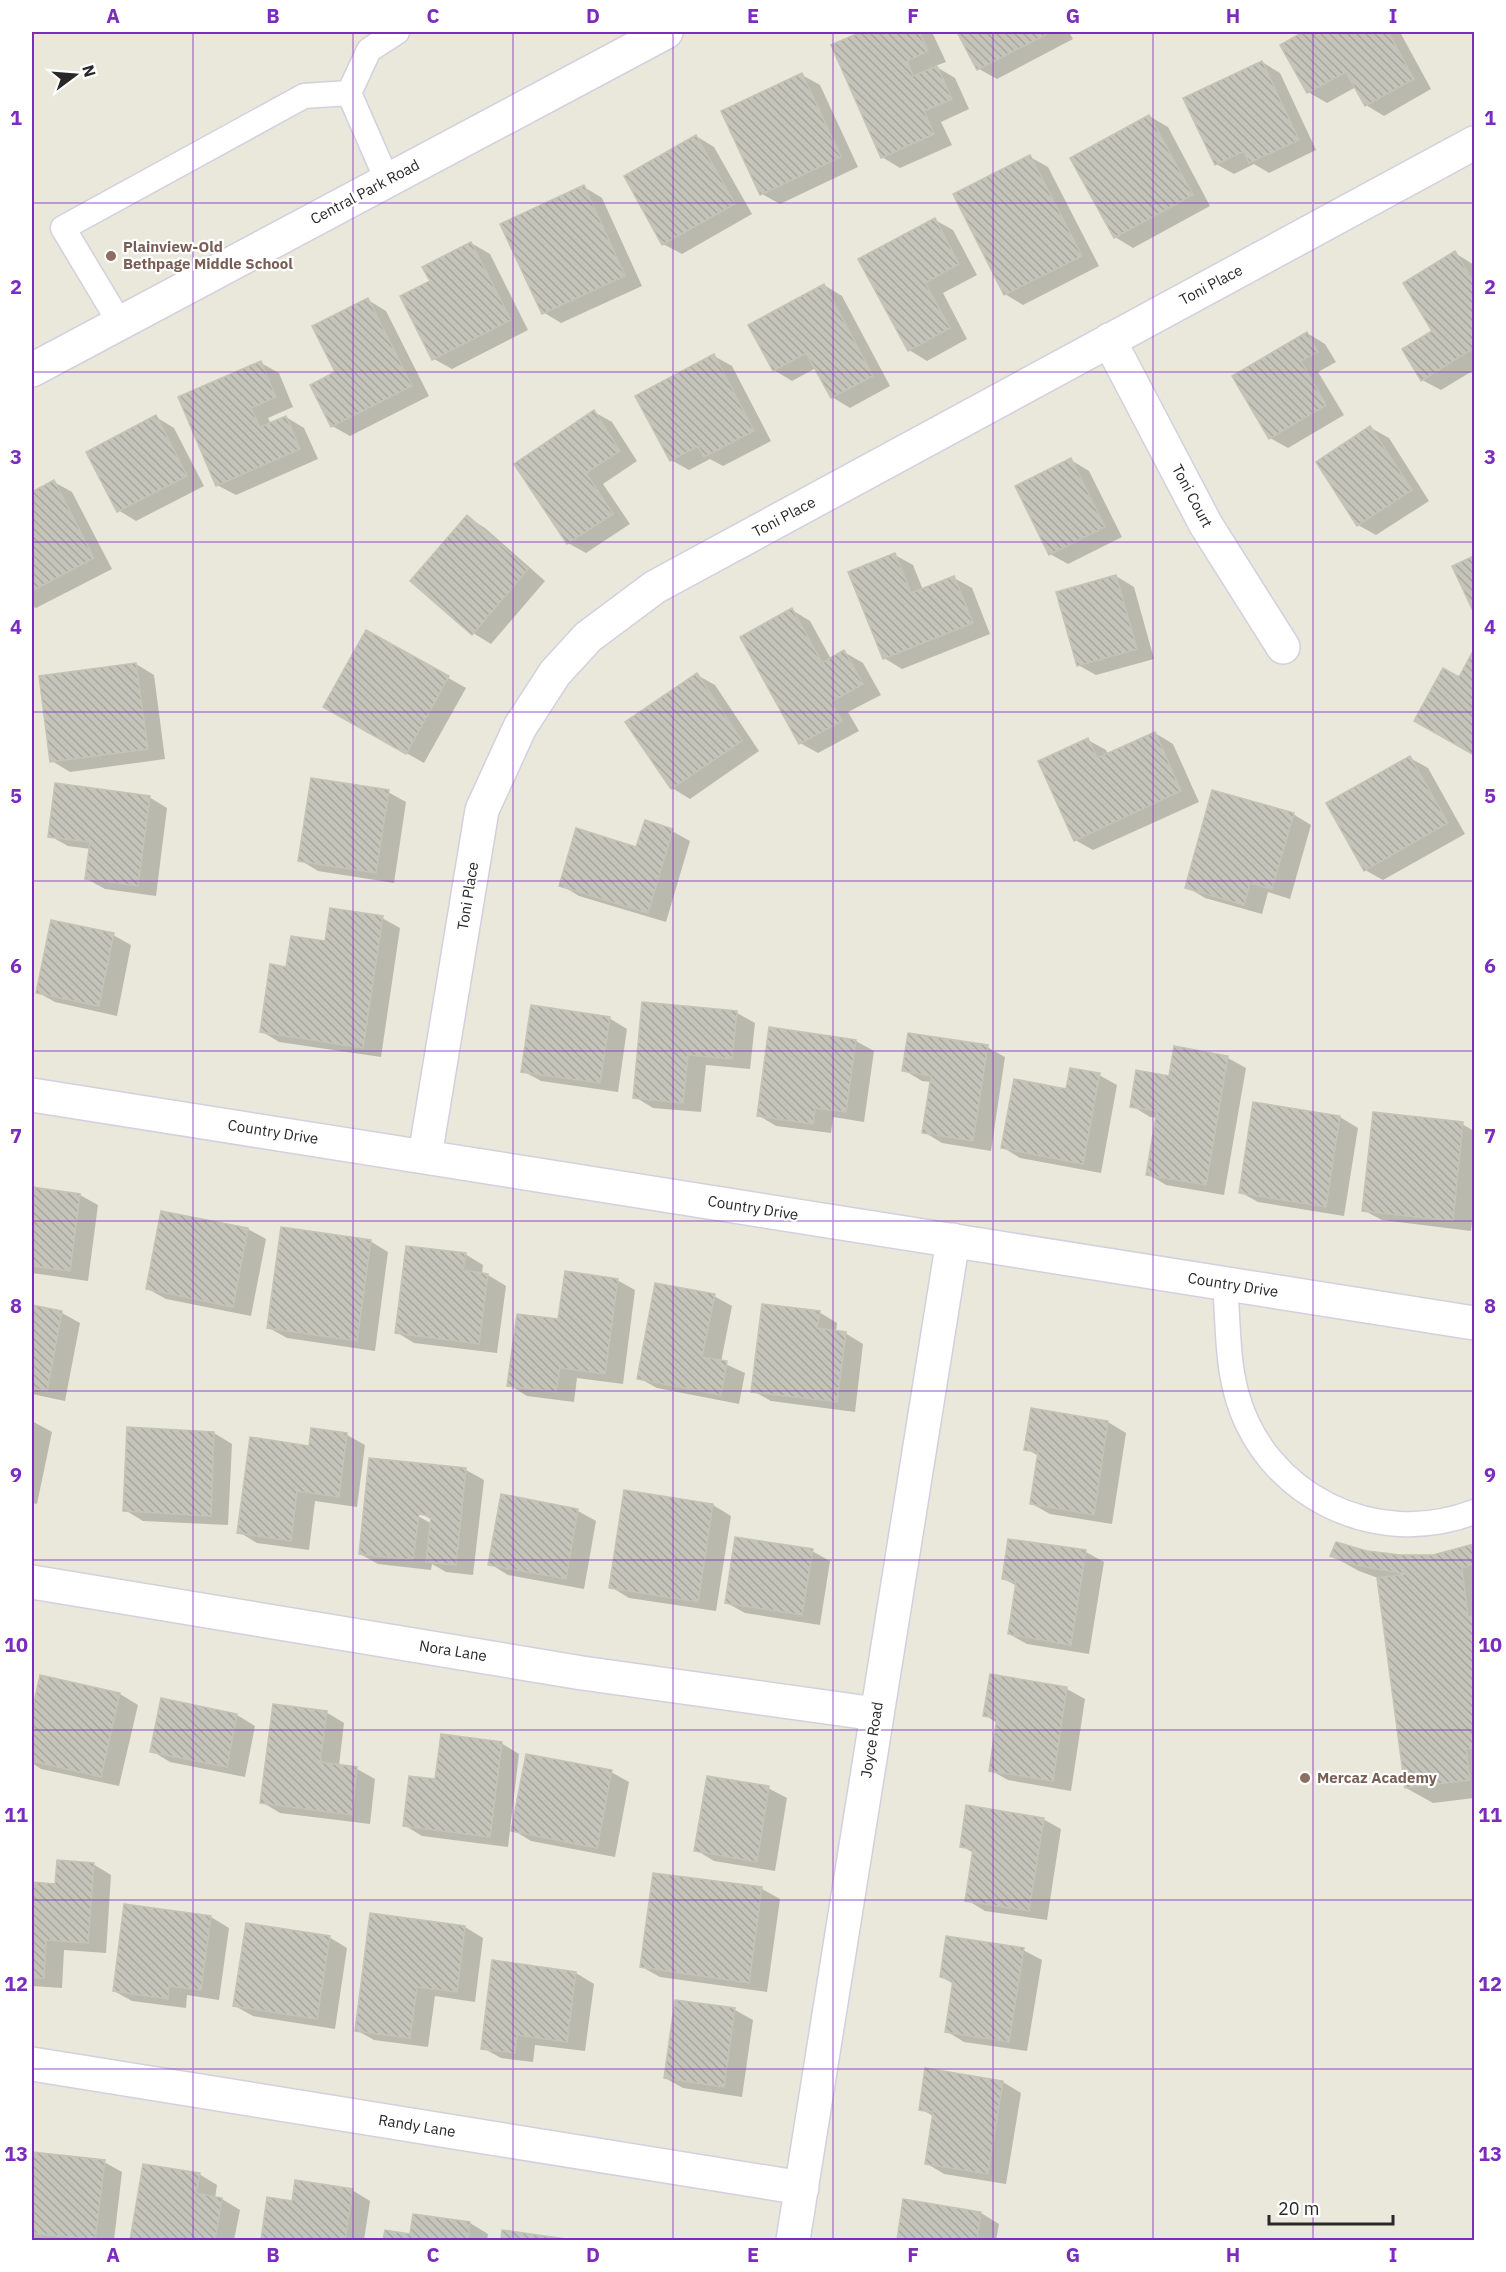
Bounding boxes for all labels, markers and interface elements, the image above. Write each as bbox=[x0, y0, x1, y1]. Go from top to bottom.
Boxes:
text: A bbox=[106, 2, 120, 29]
text: B bbox=[266, 2, 280, 29]
text: C bbox=[426, 2, 440, 29]
text: D bbox=[586, 2, 600, 29]
text: E bbox=[747, 2, 759, 29]
text: F bbox=[907, 2, 919, 29]
text: G bbox=[1066, 2, 1080, 29]
text: H bbox=[1226, 2, 1240, 29]
text: I bbox=[1389, 2, 1397, 29]
north arrow bbox=[45, 45, 105, 105]
text: N bbox=[78, 63, 101, 79]
text: 1 bbox=[10, 104, 22, 131]
text: 1 bbox=[1484, 104, 1496, 131]
street label: Central Park Road bbox=[307, 155, 423, 228]
place label: Plainview-Old Bethpage Middle School bbox=[123, 237, 293, 273]
marker: Plainview-Old Bethpage Middle School bbox=[104, 249, 118, 263]
street label: Toni Place bbox=[1176, 260, 1246, 309]
text: 2 bbox=[10, 273, 22, 300]
text: 2 bbox=[1484, 273, 1496, 300]
text: 3 bbox=[10, 443, 22, 470]
text: 3 bbox=[1484, 443, 1496, 470]
street label: Toni Court bbox=[1168, 461, 1217, 531]
street label: Toni Place bbox=[749, 492, 819, 541]
text: 4 bbox=[10, 613, 22, 640]
text: 4 bbox=[1484, 613, 1496, 640]
text: 5 bbox=[10, 782, 22, 809]
text: 5 bbox=[1484, 782, 1496, 809]
street label: Toni Place bbox=[453, 861, 482, 931]
text: 6 bbox=[10, 952, 22, 979]
text: 6 bbox=[1484, 952, 1496, 979]
street label: Country Drive bbox=[226, 1115, 320, 1148]
text: 7 bbox=[10, 1122, 22, 1149]
text: 7 bbox=[1484, 1122, 1496, 1149]
street label: Country Drive bbox=[706, 1191, 800, 1224]
street label: Country Drive bbox=[1186, 1268, 1280, 1301]
text: 8 bbox=[10, 1292, 22, 1319]
text: 8 bbox=[1484, 1292, 1496, 1319]
text: 9 bbox=[10, 1461, 22, 1488]
text: 9 bbox=[1484, 1461, 1496, 1488]
text: 10 bbox=[4, 1631, 28, 1658]
text: 10 bbox=[1478, 1631, 1502, 1658]
street label: Nora Lane bbox=[418, 1636, 488, 1665]
street label: Joyce Road bbox=[856, 1700, 887, 1779]
place label: Mercaz Academy bbox=[1317, 1768, 1437, 1787]
marker: Mercaz Academy bbox=[1298, 1771, 1312, 1785]
text: 11 bbox=[4, 1801, 28, 1828]
text: 11 bbox=[1478, 1801, 1502, 1828]
text: 12 bbox=[4, 1970, 28, 1997]
text: 12 bbox=[1478, 1970, 1502, 1997]
street label: Randy Lane bbox=[377, 2110, 457, 2141]
text: 13 bbox=[4, 2140, 28, 2167]
text: 13 bbox=[1478, 2140, 1502, 2167]
scale bar bbox=[1269, 2188, 1394, 2226]
text: 20 m bbox=[1278, 2197, 1320, 2220]
text: A bbox=[106, 2241, 120, 2268]
text: B bbox=[266, 2241, 280, 2268]
text: C bbox=[426, 2241, 440, 2268]
text: D bbox=[586, 2241, 600, 2268]
text: E bbox=[747, 2241, 759, 2268]
text: F bbox=[907, 2241, 919, 2268]
text: G bbox=[1066, 2241, 1080, 2268]
text: H bbox=[1226, 2241, 1240, 2268]
text: I bbox=[1389, 2241, 1397, 2268]

